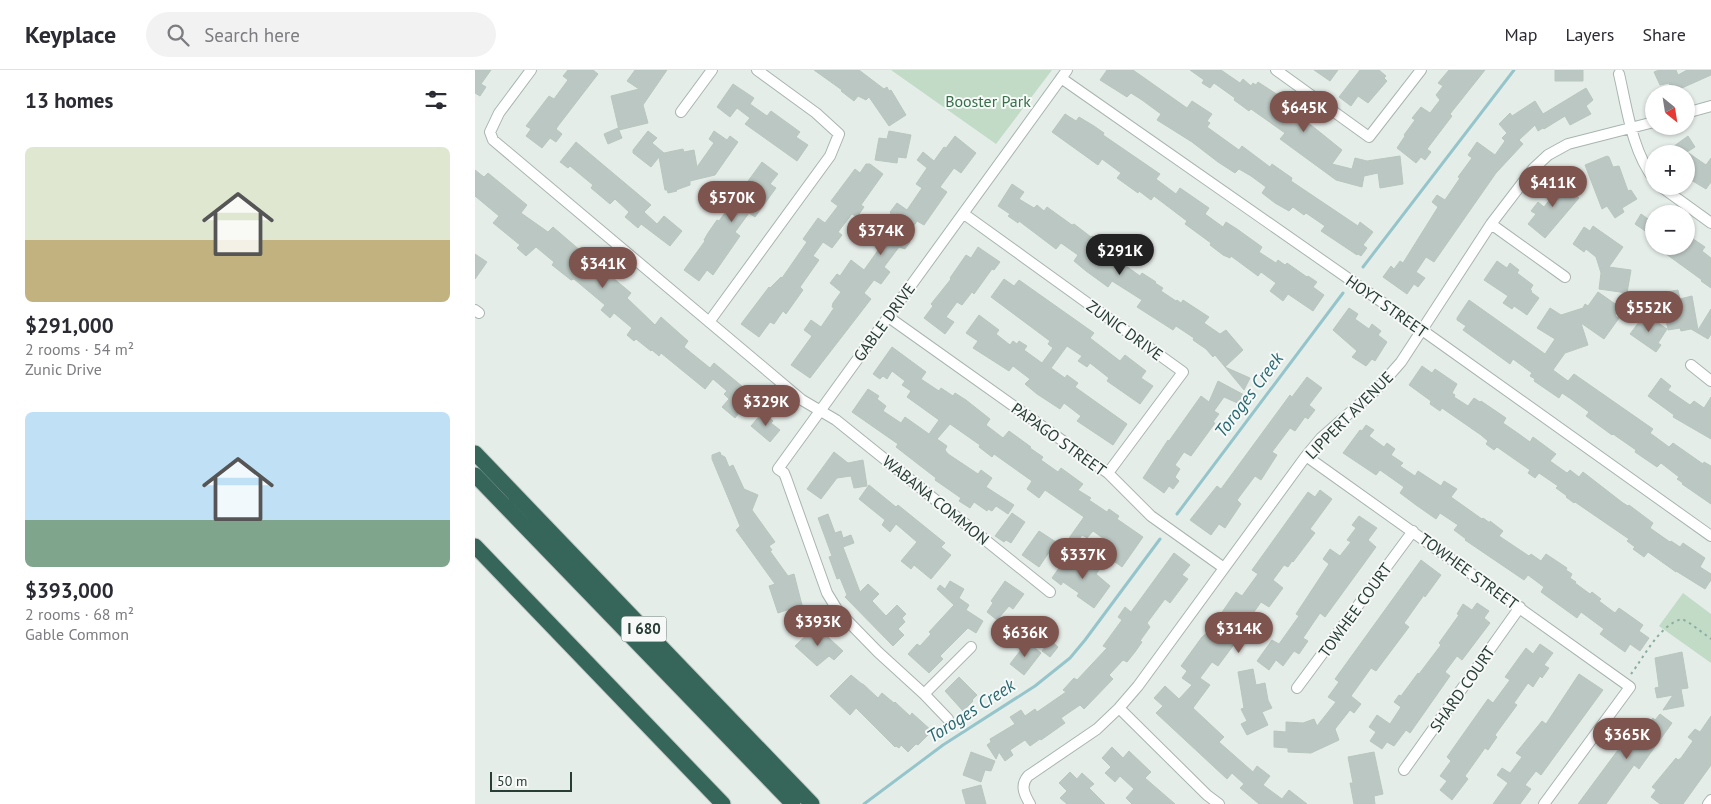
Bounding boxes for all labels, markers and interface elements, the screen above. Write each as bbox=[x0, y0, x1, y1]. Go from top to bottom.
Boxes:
search box bbox=[146, 12, 496, 57]
text: Keyplace bbox=[25, 19, 116, 50]
icon: search bbox=[164, 21, 192, 49]
text: Search here bbox=[204, 23, 300, 47]
text: Map bbox=[1505, 23, 1537, 46]
text: Layers bbox=[1565, 23, 1614, 46]
text: Share bbox=[1642, 23, 1686, 46]
north arrow bbox=[1645, 85, 1695, 135]
map controls bbox=[1645, 85, 1695, 255]
icon: filters bbox=[422, 86, 450, 114]
text: 13 homes bbox=[25, 87, 113, 114]
pin: $645K bbox=[1269, 90, 1339, 133]
park label: Booster Park bbox=[945, 91, 1031, 111]
text: $645K bbox=[1281, 97, 1327, 117]
button: + bbox=[1645, 145, 1695, 195]
pin: $411K bbox=[1518, 166, 1588, 208]
text: $411K bbox=[1530, 172, 1576, 192]
icon: home bbox=[193, 179, 283, 269]
pin: $570K bbox=[697, 180, 767, 223]
text: $570K bbox=[709, 187, 755, 207]
button: − bbox=[1645, 205, 1695, 255]
pin: $374K bbox=[846, 214, 916, 256]
text: $374K bbox=[858, 220, 904, 240]
pin: $291K bbox=[1085, 234, 1155, 276]
text: $291K bbox=[1097, 240, 1143, 260]
pin: $341K bbox=[568, 246, 638, 289]
text: $341K bbox=[580, 253, 626, 273]
street label: HOYT STREET bbox=[1342, 271, 1432, 342]
street label: GABLE DRIVE bbox=[849, 279, 919, 365]
pin: $552K bbox=[1614, 290, 1684, 333]
street label: ZUNIC DRIVE bbox=[1083, 296, 1167, 364]
text: $552K bbox=[1626, 297, 1672, 317]
text: $291,000 bbox=[25, 312, 114, 339]
text: 2 rooms · 54 m² bbox=[25, 339, 134, 359]
water label: Toroges Creek bbox=[1209, 347, 1289, 442]
text: Zunic Drive bbox=[25, 359, 102, 379]
street label: LIPPERT AVENUE bbox=[1301, 367, 1397, 463]
pin: $329K bbox=[731, 384, 801, 427]
text: $329K bbox=[743, 391, 789, 411]
street label: PAPAGO STREET bbox=[1008, 398, 1110, 480]
icon: home bbox=[193, 444, 283, 534]
street label: WABANA COMMON bbox=[879, 451, 993, 549]
street label: TOWHEE STREET bbox=[1416, 528, 1522, 614]
pin: $337K bbox=[1048, 538, 1118, 580]
text: $337K bbox=[1060, 544, 1106, 564]
street label: TOWHEE COURT bbox=[1314, 559, 1396, 661]
text: $393,000 bbox=[25, 577, 114, 604]
text: 2 rooms · 68 m² bbox=[25, 604, 134, 624]
pin: $393K bbox=[783, 604, 853, 647]
text: $393K bbox=[795, 611, 841, 631]
pin: $314K bbox=[1204, 612, 1274, 654]
road number: I 680 bbox=[621, 616, 667, 642]
pin: $636K bbox=[990, 616, 1060, 658]
text: $314K bbox=[1216, 618, 1262, 638]
text: $636K bbox=[1002, 622, 1048, 642]
text: Gable Common bbox=[25, 624, 129, 644]
street label: SHARD COURT bbox=[1425, 642, 1499, 736]
water label: Toroges Creek bbox=[922, 673, 1020, 748]
pin: $365K bbox=[1592, 718, 1662, 760]
text: $365K bbox=[1604, 724, 1650, 744]
scale bar bbox=[490, 769, 573, 792]
text: 50 m bbox=[497, 772, 527, 790]

